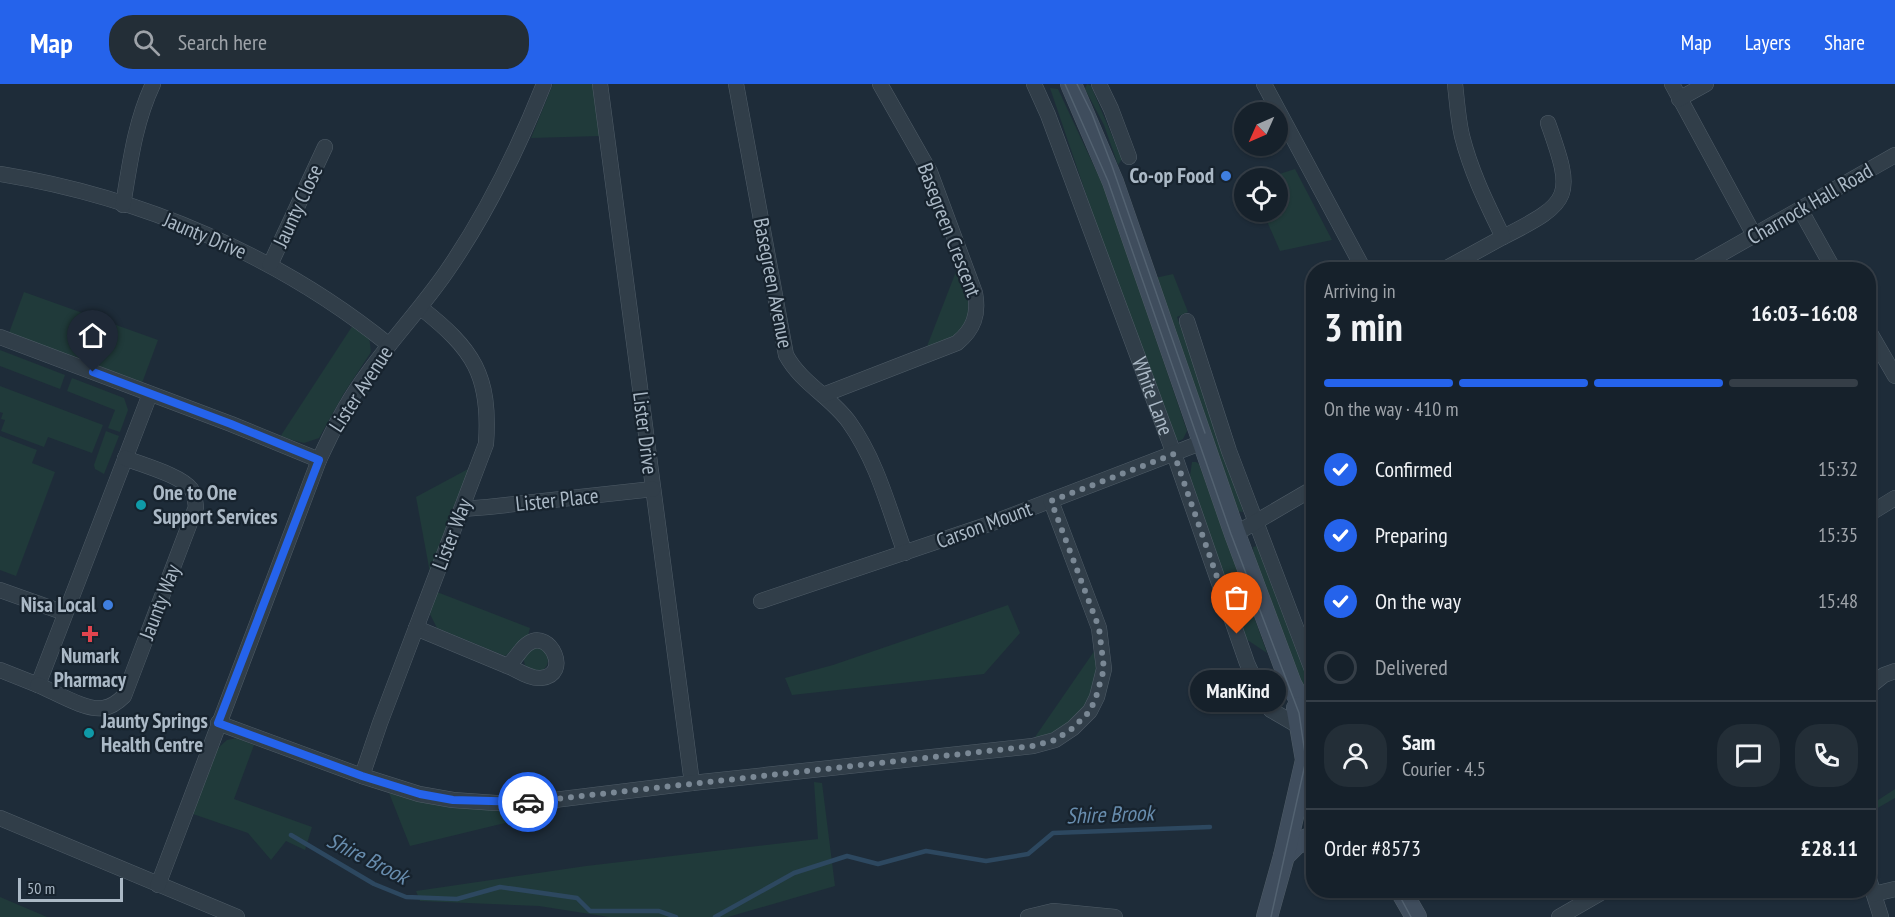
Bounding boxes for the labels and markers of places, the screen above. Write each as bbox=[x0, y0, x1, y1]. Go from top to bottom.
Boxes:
place label: Co-op Food bbox=[1130, 162, 1214, 189]
marker: Co-op Food bbox=[1219, 169, 1233, 183]
pin bbox=[67, 310, 118, 372]
place label: One to One Support Services bbox=[153, 479, 278, 530]
marker: One to One Support Services bbox=[134, 498, 148, 512]
pin bbox=[1211, 572, 1262, 634]
place label: Nisa Local bbox=[21, 591, 97, 618]
marker: Nisa Local bbox=[101, 598, 115, 612]
marker: Numark Pharmacy bbox=[83, 627, 97, 641]
place label: Numark Pharmacy bbox=[54, 642, 127, 693]
callout: ManKind bbox=[1189, 670, 1285, 712]
place label: Jaunty Springs Health Centre bbox=[100, 707, 208, 758]
marker: Jaunty Springs Health Centre bbox=[82, 726, 96, 740]

